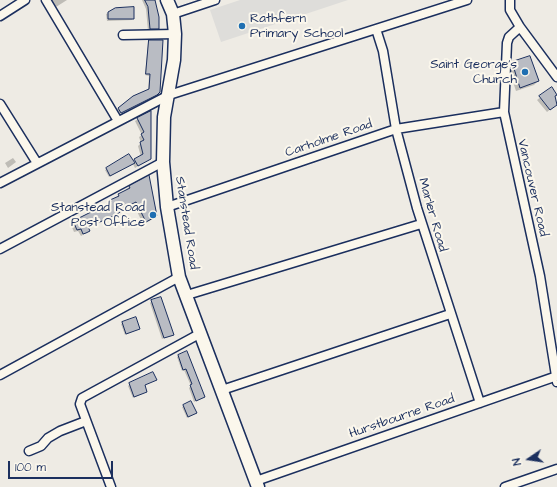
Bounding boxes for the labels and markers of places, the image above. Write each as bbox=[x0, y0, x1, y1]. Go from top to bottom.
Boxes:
place label: Rathfern Primary School bbox=[250, 11, 343, 42]
marker: Rathfern Primary School bbox=[237, 21, 247, 31]
place label: Saint George's Church bbox=[430, 57, 517, 88]
marker: Saint George's Church bbox=[520, 67, 530, 77]
place label: Stanstead Road Post Office bbox=[51, 200, 145, 231]
marker: Stanstead Road Post Office bbox=[148, 210, 158, 220]

